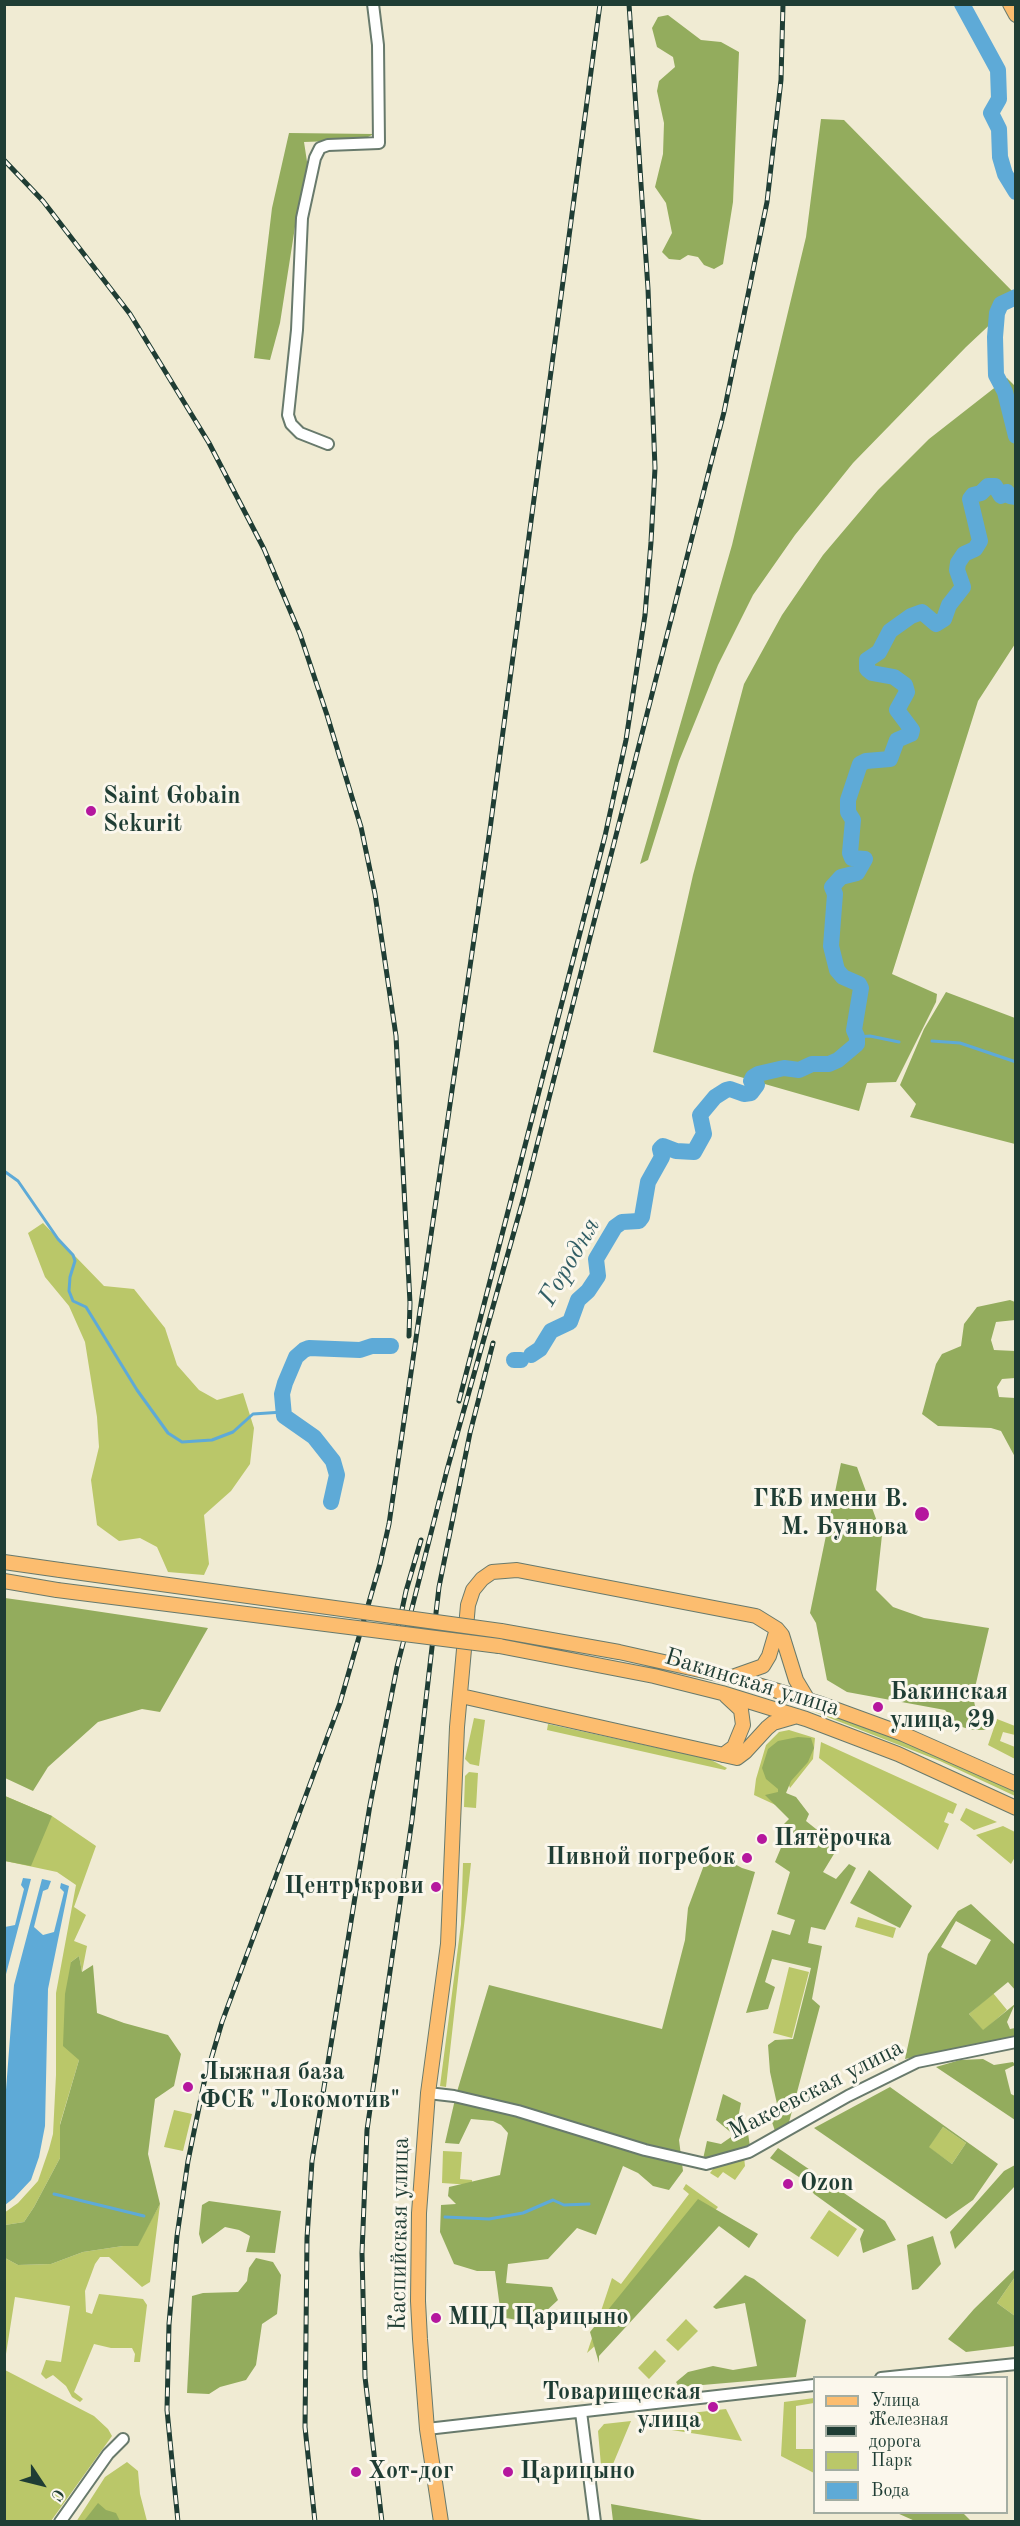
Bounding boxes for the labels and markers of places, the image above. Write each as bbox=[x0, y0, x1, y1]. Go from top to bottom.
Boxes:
place label: Saint Gobain Sekurit bbox=[103, 783, 241, 839]
marker: Saint Gobain Sekurit bbox=[84, 804, 98, 818]
place label: ГКБ имени В. М. Буянова bbox=[753, 1486, 908, 1542]
marker: ГКБ имени В. М. Буянова bbox=[913, 1505, 931, 1523]
place label: Бакинская улица, 29 bbox=[890, 1679, 1008, 1735]
marker: Бакинская улица, 29 bbox=[871, 1700, 885, 1714]
place label: Пятёрочка bbox=[774, 1825, 892, 1853]
marker: Пятёрочка bbox=[755, 1832, 769, 1846]
place label: Пивной погребок bbox=[546, 1844, 735, 1872]
marker: Пивной погребок bbox=[740, 1851, 754, 1865]
place label: Центр крови bbox=[284, 1873, 424, 1901]
marker: Центр крови bbox=[429, 1880, 443, 1894]
place label: Лыжная база ФСК "Локомотив" bbox=[200, 2059, 400, 2115]
marker: Лыжная база ФСК "Локомотив" bbox=[181, 2080, 195, 2094]
place label: Ozon bbox=[800, 2170, 854, 2198]
marker: Ozon bbox=[781, 2177, 795, 2191]
place label: МЦД Царицыно bbox=[448, 2304, 629, 2332]
marker: МЦД Царицыно bbox=[429, 2311, 443, 2325]
place label: Товарищеская улица bbox=[542, 2379, 701, 2435]
marker: Товарищеская улица bbox=[706, 2400, 720, 2414]
place label: Хот-дог bbox=[368, 2458, 454, 2486]
place label: Царицыно bbox=[520, 2458, 635, 2486]
marker: Хот-дог bbox=[349, 2465, 363, 2479]
marker: Царицыно bbox=[501, 2465, 515, 2479]

